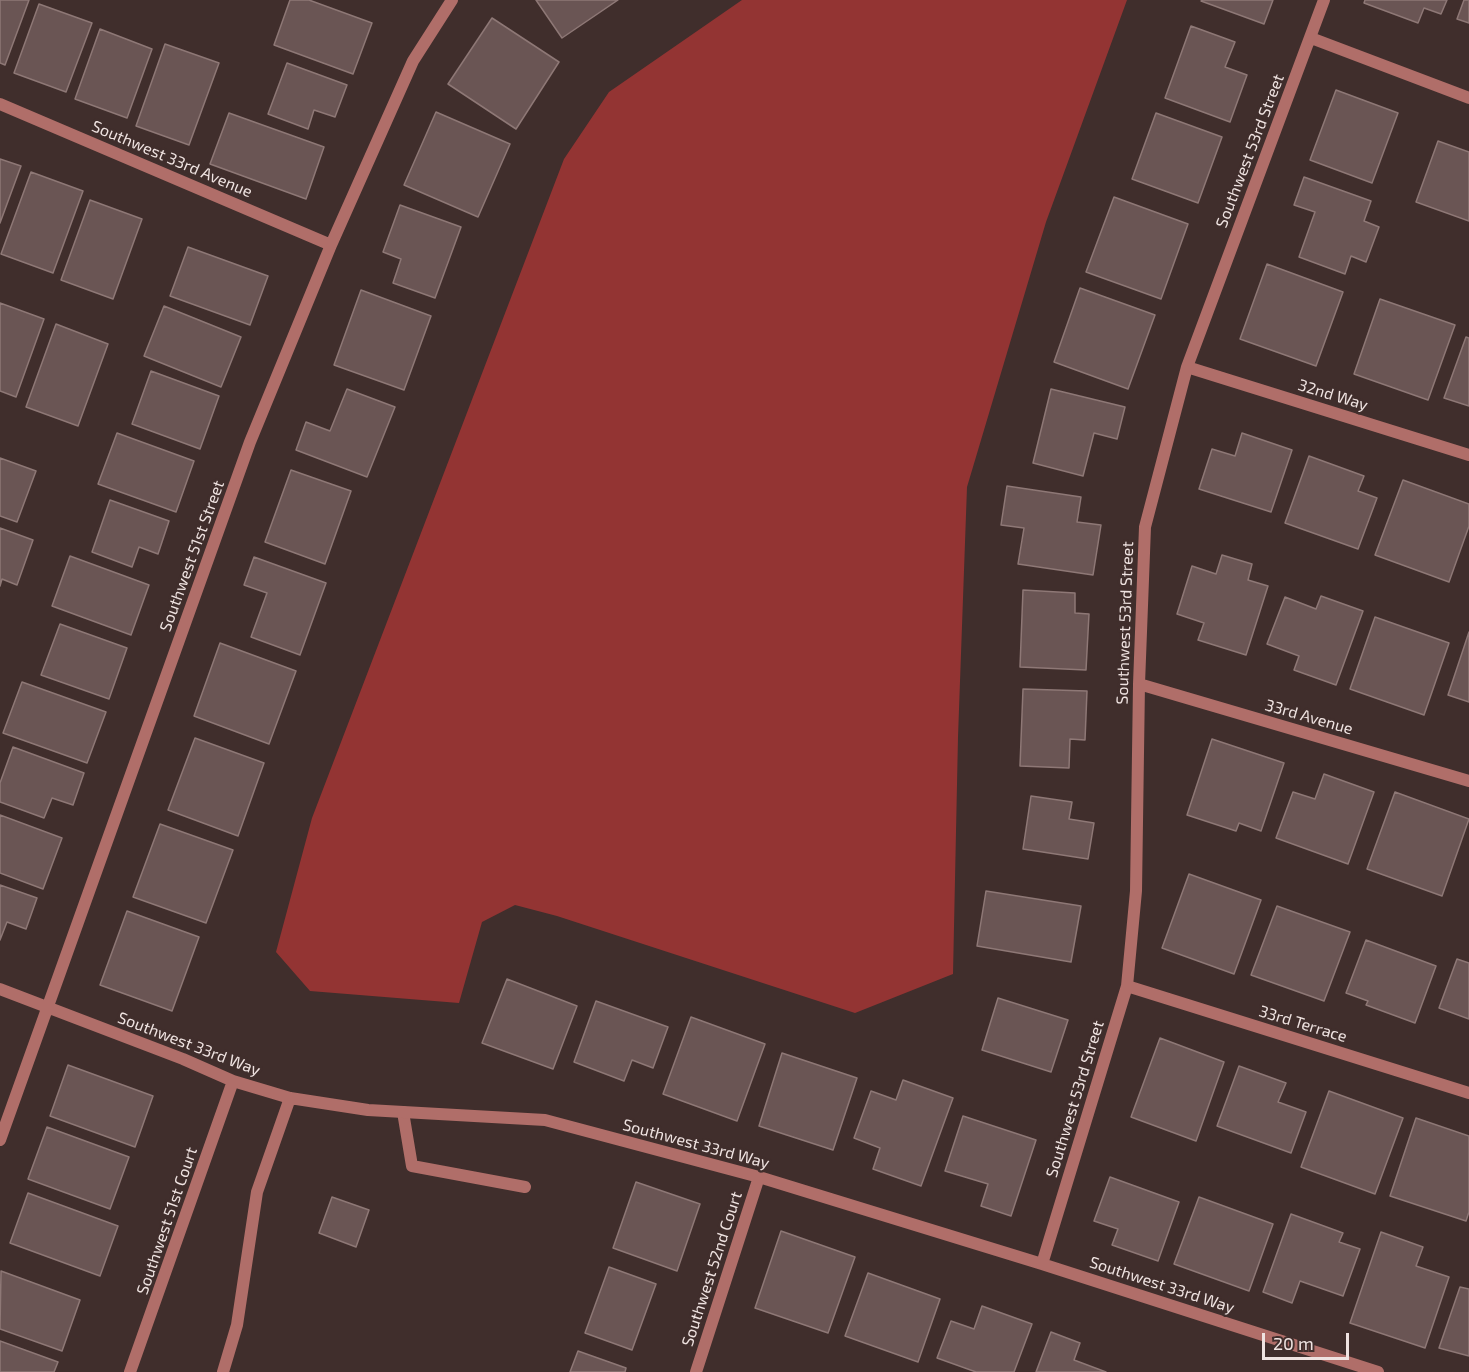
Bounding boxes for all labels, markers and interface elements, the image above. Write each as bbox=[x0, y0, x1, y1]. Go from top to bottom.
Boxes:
street label: Southwest 53rd Street bbox=[1212, 71, 1288, 231]
street label: Southwest 33rd Avenue bbox=[89, 116, 255, 202]
street label: 32nd Way bbox=[1296, 375, 1370, 415]
street label: Southwest 51st Street bbox=[156, 478, 228, 634]
street label: Southwest 53rd Street bbox=[1113, 541, 1137, 705]
street label: 33rd Avenue bbox=[1263, 695, 1355, 739]
street label: 33rd Terrace bbox=[1257, 1002, 1349, 1046]
street label: Southwest 33rd Way bbox=[115, 1008, 263, 1080]
street label: Southwest 53rd Street bbox=[1042, 1018, 1108, 1180]
street label: Southwest 33rd Way bbox=[621, 1115, 771, 1173]
street label: Southwest 51st Court bbox=[133, 1145, 201, 1297]
street label: Southwest 52nd Court bbox=[678, 1189, 746, 1349]
street label: Southwest 33rd Way bbox=[1087, 1253, 1237, 1317]
scale bar bbox=[1265, 1321, 1352, 1359]
text: 20 m bbox=[1273, 1332, 1314, 1354]

